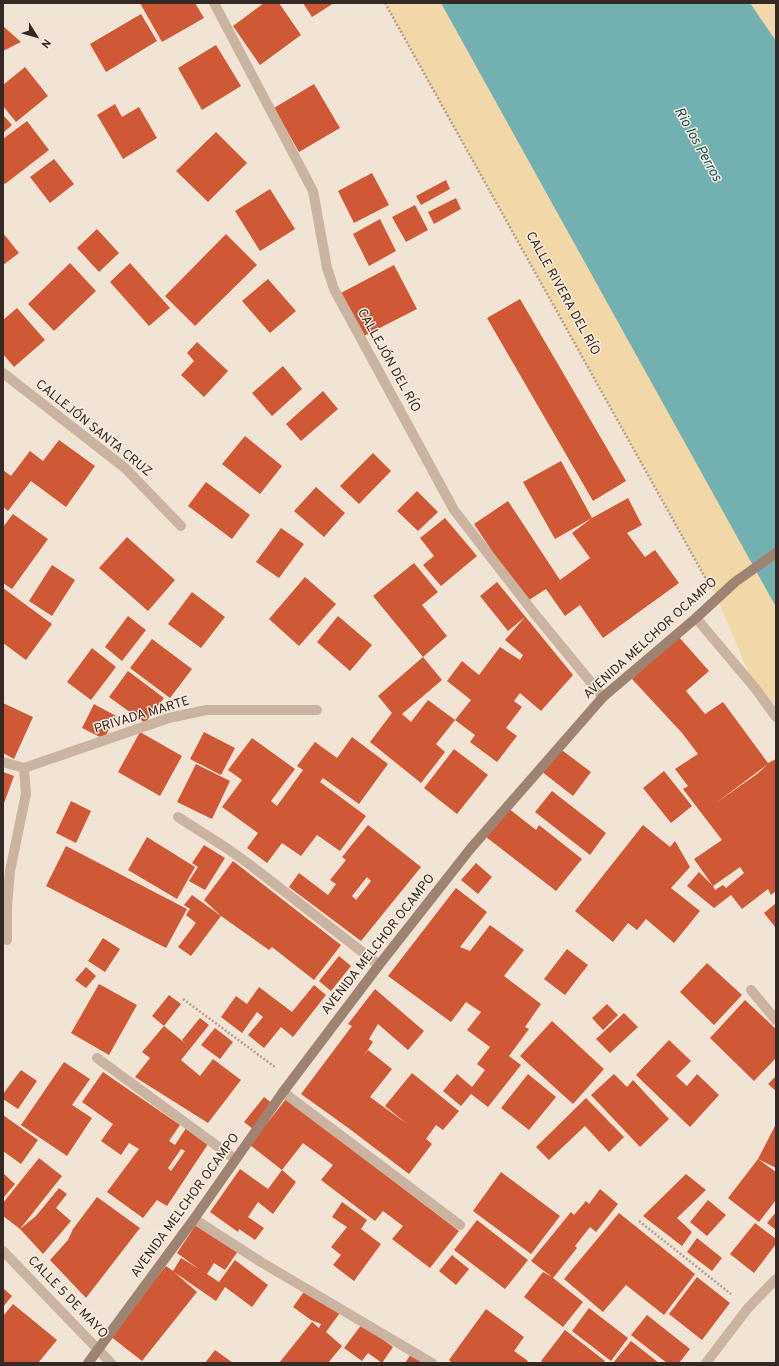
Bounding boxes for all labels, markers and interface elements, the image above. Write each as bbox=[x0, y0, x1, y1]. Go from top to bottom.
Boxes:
north arrow bbox=[16, 16, 56, 56]
text: N bbox=[38, 36, 54, 51]
water label: Rio los Perros bbox=[670, 105, 724, 185]
street label: CALLE RIVERA DEL RÍO bbox=[521, 229, 603, 359]
street label: CALLEJÓN DEL RÍO bbox=[353, 306, 423, 416]
street label: CALLEJÓN SANTA CRUZ bbox=[32, 377, 154, 481]
street label: AVENIDA MELCHOR OCAMPO bbox=[581, 575, 721, 703]
street label: PRIVADA MARTE bbox=[92, 694, 192, 738]
street label: AVENIDA MELCHOR OCAMPO bbox=[319, 871, 439, 1019]
street label: AVENIDA MELCHOR OCAMPO bbox=[128, 1131, 244, 1281]
street label: CALLE 5 DE MAYO bbox=[24, 1254, 110, 1342]

